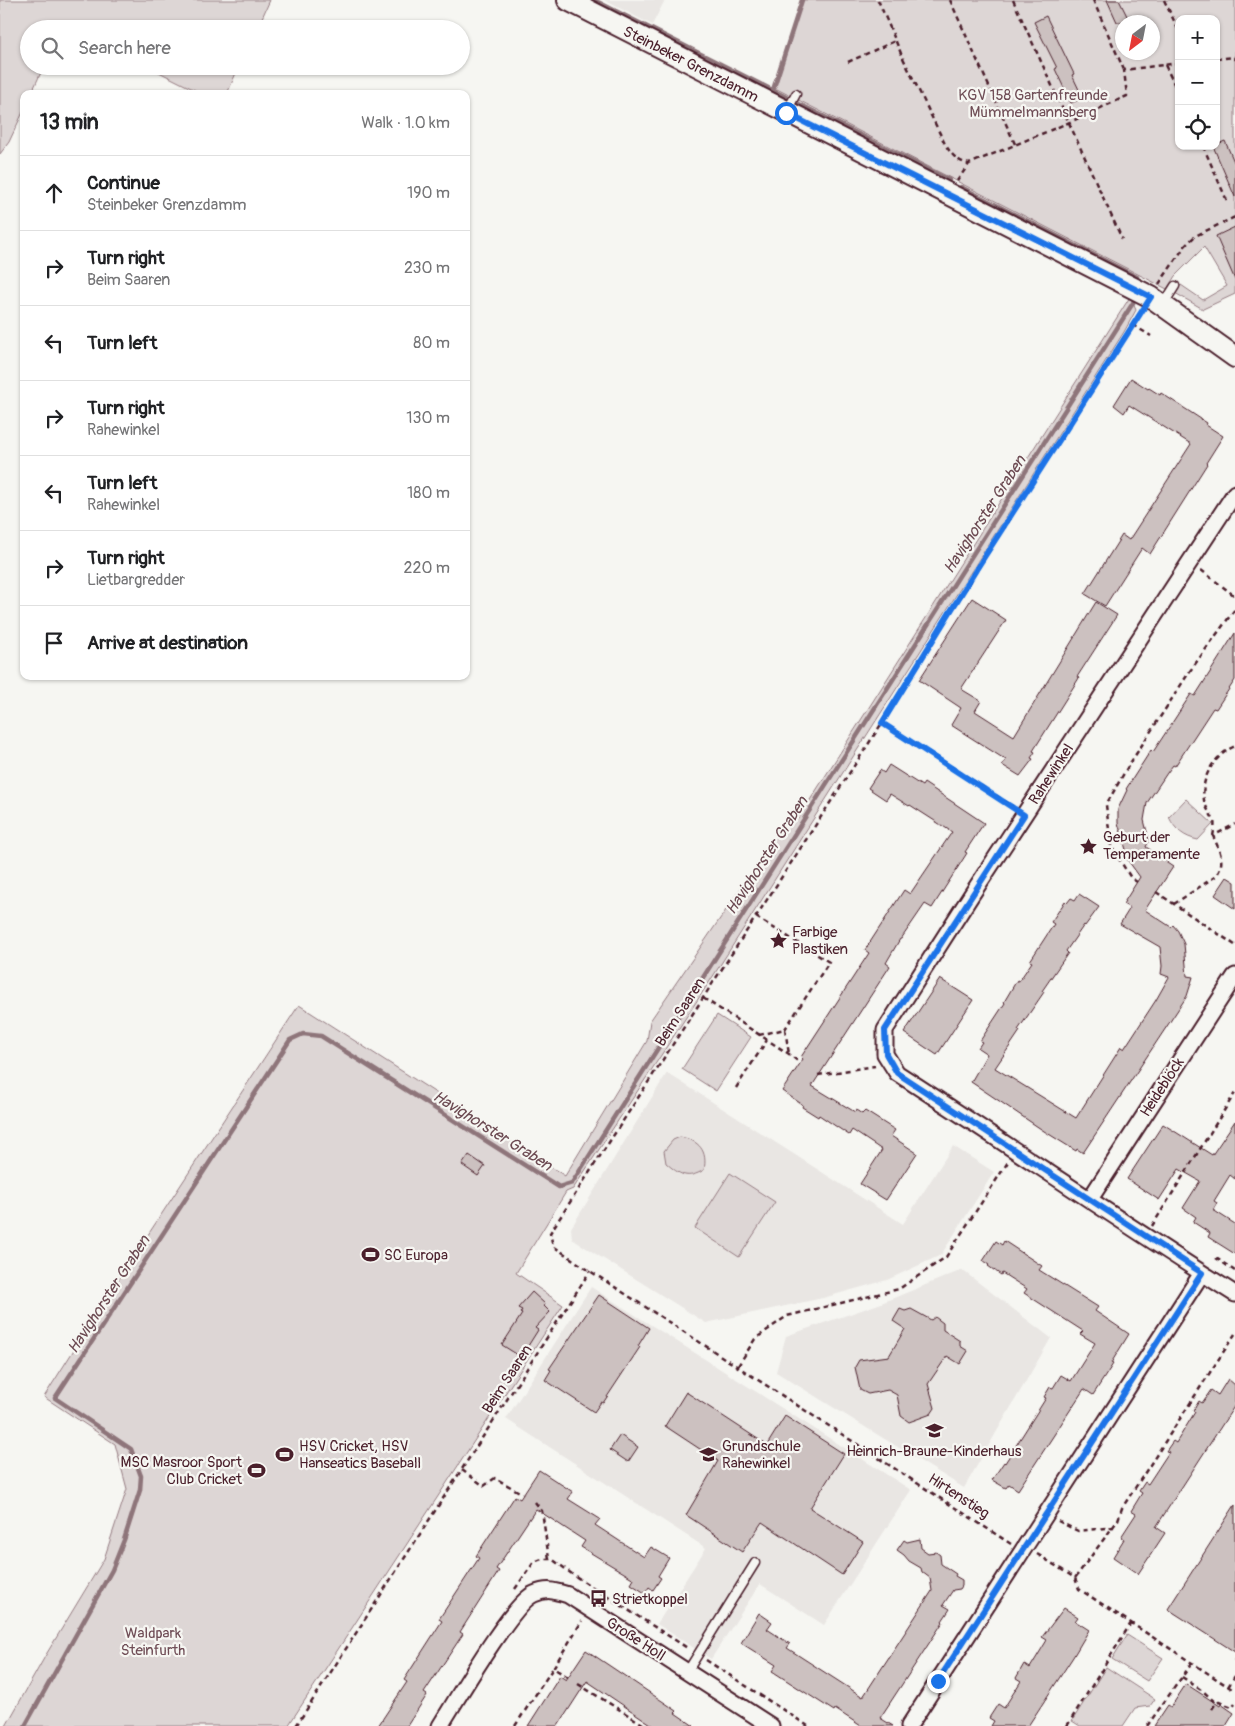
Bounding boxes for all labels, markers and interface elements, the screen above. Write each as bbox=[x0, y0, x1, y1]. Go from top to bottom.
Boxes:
north arrow bbox=[1115, 15, 1160, 60]
map controls bbox=[1175, 15, 1220, 150]
button: + bbox=[1175, 15, 1220, 60]
search box bbox=[20, 20, 470, 75]
street label: Steinbeker Grenzdamm bbox=[620, 22, 762, 107]
icon: search bbox=[38, 34, 66, 62]
text: Search here bbox=[78, 36, 171, 60]
button: − bbox=[1175, 60, 1220, 105]
park label: KGV 158 Gartenfreunde Mümmelmannsberg bbox=[958, 86, 1108, 122]
route start bbox=[775, 102, 798, 125]
button: locate bbox=[1175, 105, 1220, 150]
text: 13 min bbox=[40, 109, 99, 136]
text: Walk · 1.0 km bbox=[361, 113, 450, 133]
text: Continue bbox=[87, 171, 160, 195]
icon: ahead bbox=[40, 179, 68, 207]
text: 190 m bbox=[407, 183, 450, 203]
text: Steinbeker Grenzdamm bbox=[87, 195, 247, 215]
text: Turn right bbox=[87, 246, 165, 270]
icon: right bbox=[40, 254, 68, 282]
text: 230 m bbox=[404, 258, 450, 278]
text: Beim Saaren bbox=[87, 270, 170, 290]
icon: left bbox=[40, 329, 68, 357]
text: Turn left bbox=[87, 331, 157, 355]
text: 80 m bbox=[413, 333, 450, 353]
text: Turn right bbox=[87, 396, 165, 420]
icon: right bbox=[40, 404, 68, 432]
text: 130 m bbox=[406, 408, 450, 428]
text: Rahewinkel bbox=[87, 420, 160, 440]
water label: Havighorster Graben bbox=[939, 451, 1031, 577]
text: Turn left bbox=[87, 471, 157, 495]
icon: left bbox=[40, 479, 68, 507]
text: 180 m bbox=[407, 483, 450, 503]
text: Rahewinkel bbox=[87, 495, 160, 515]
text: Turn right bbox=[87, 546, 165, 570]
icon: right bbox=[40, 554, 68, 582]
text: 220 m bbox=[404, 558, 450, 578]
text: Lietbargredder bbox=[87, 570, 185, 590]
icon: arrive bbox=[40, 629, 68, 657]
text: Arrive at destination bbox=[87, 631, 248, 655]
street label: Rahewinkel bbox=[1025, 740, 1078, 808]
water label: Havighorster Graben bbox=[721, 792, 813, 918]
place label: Geburt der Temperamente bbox=[1103, 828, 1201, 864]
place icon: Geburt der Temperamente bbox=[1079, 836, 1099, 856]
place label: Farbige Plastiken bbox=[792, 923, 848, 959]
place icon: Farbige Plastiken bbox=[768, 931, 788, 951]
street label: Beim Saaren bbox=[651, 974, 710, 1050]
street label: Heideblöck bbox=[1136, 1053, 1189, 1120]
water label: Havighorster Graben bbox=[429, 1086, 556, 1176]
water label: Havighorster Graben bbox=[63, 1231, 155, 1357]
sports icon: SC Europa bbox=[360, 1245, 380, 1265]
place label: SC Europa bbox=[384, 1246, 448, 1265]
street label: Beim Saaren bbox=[478, 1341, 537, 1417]
school or university icon: Heinrich-Braune-Kinderhaus bbox=[924, 1420, 944, 1440]
place label: HSV Cricket, HSV Hanseatics Baseball bbox=[299, 1437, 421, 1473]
place label: Grundschule Rahewinkel bbox=[722, 1437, 801, 1473]
place label: Heinrich-Braune-Kinderhaus bbox=[847, 1442, 1022, 1461]
sports icon: HSV Cricket, HSV Hanseatics Baseball bbox=[275, 1445, 295, 1465]
school or university icon: Grundschule Rahewinkel bbox=[698, 1445, 718, 1465]
place label: MSC Masroor Sport Club Cricket bbox=[120, 1453, 243, 1489]
sports icon: MSC Masroor Sport Club Cricket bbox=[246, 1461, 266, 1481]
street label: Hirtenstieg bbox=[925, 1470, 993, 1523]
bus stop icon: Strietkoppel bbox=[588, 1589, 608, 1609]
place label: Strietkoppel bbox=[612, 1590, 688, 1609]
street label: Große Holl bbox=[603, 1613, 669, 1666]
park label: Waldpark Steinfurth bbox=[121, 1624, 185, 1660]
route end bbox=[927, 1670, 950, 1693]

